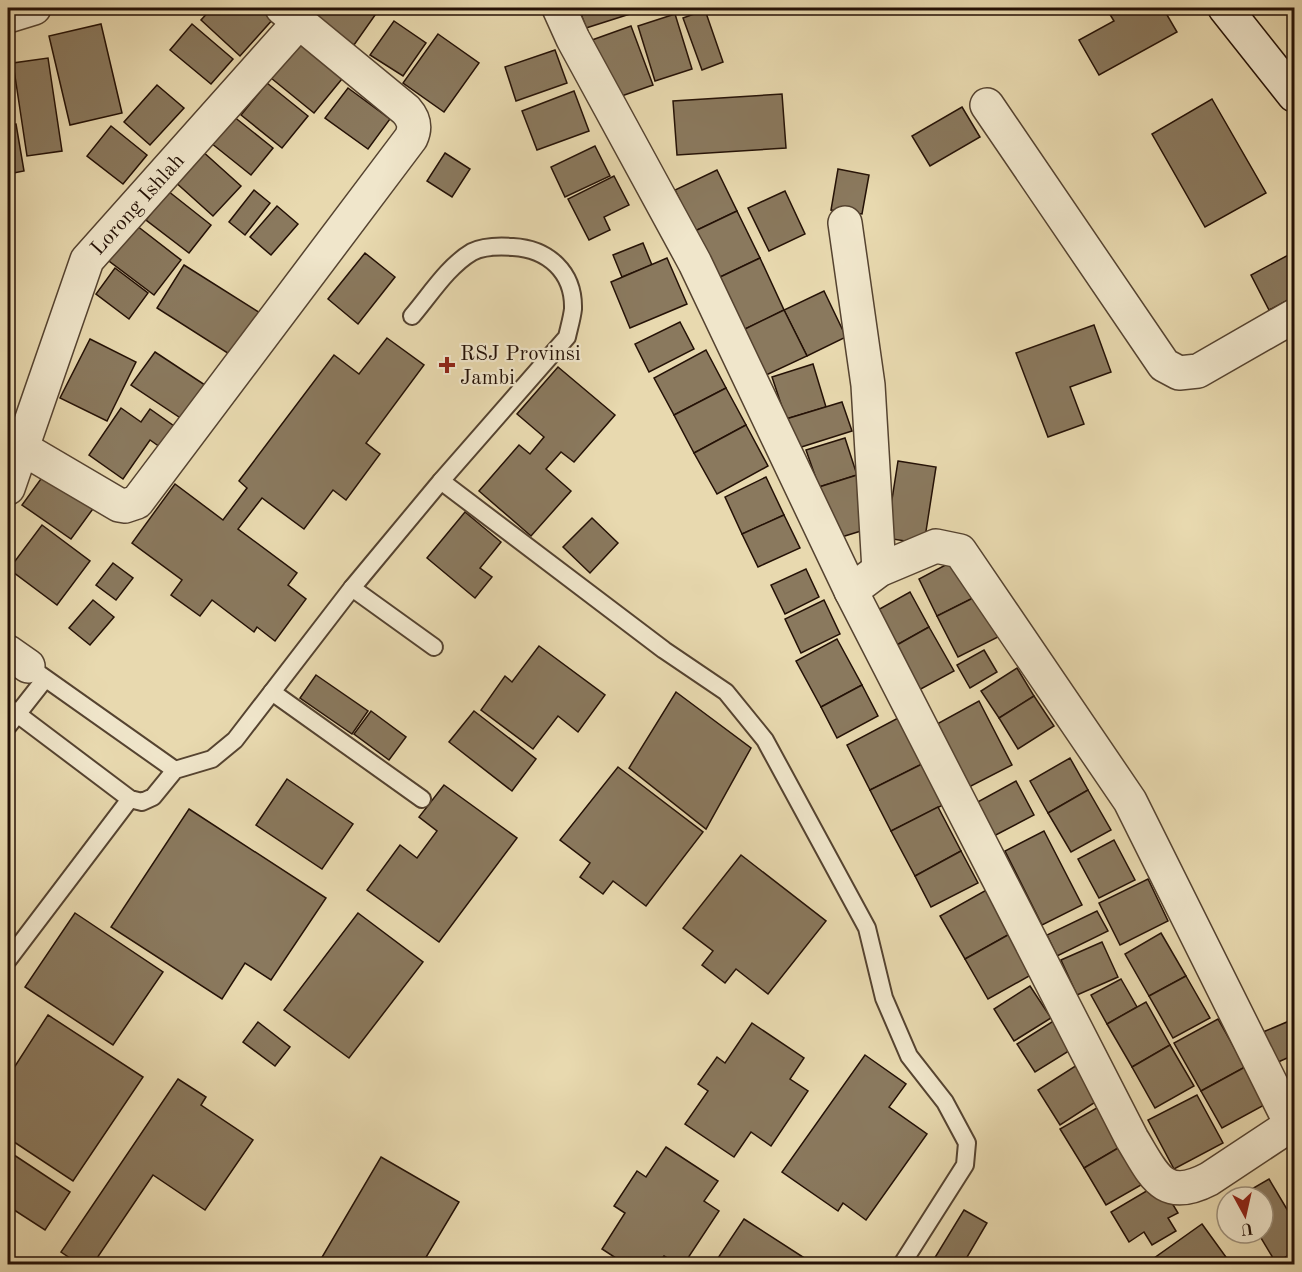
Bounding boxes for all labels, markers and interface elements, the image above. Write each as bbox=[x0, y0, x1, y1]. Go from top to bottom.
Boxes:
street label: Lorong Ishlah bbox=[87, 150, 189, 260]
place label: RSJ Provinsi Jambi bbox=[460, 344, 581, 389]
marker: RSJ Provinsi Jambi bbox=[438, 356, 456, 374]
north arrow bbox=[1215, 1185, 1275, 1245]
text: U bbox=[1239, 1219, 1254, 1237]

